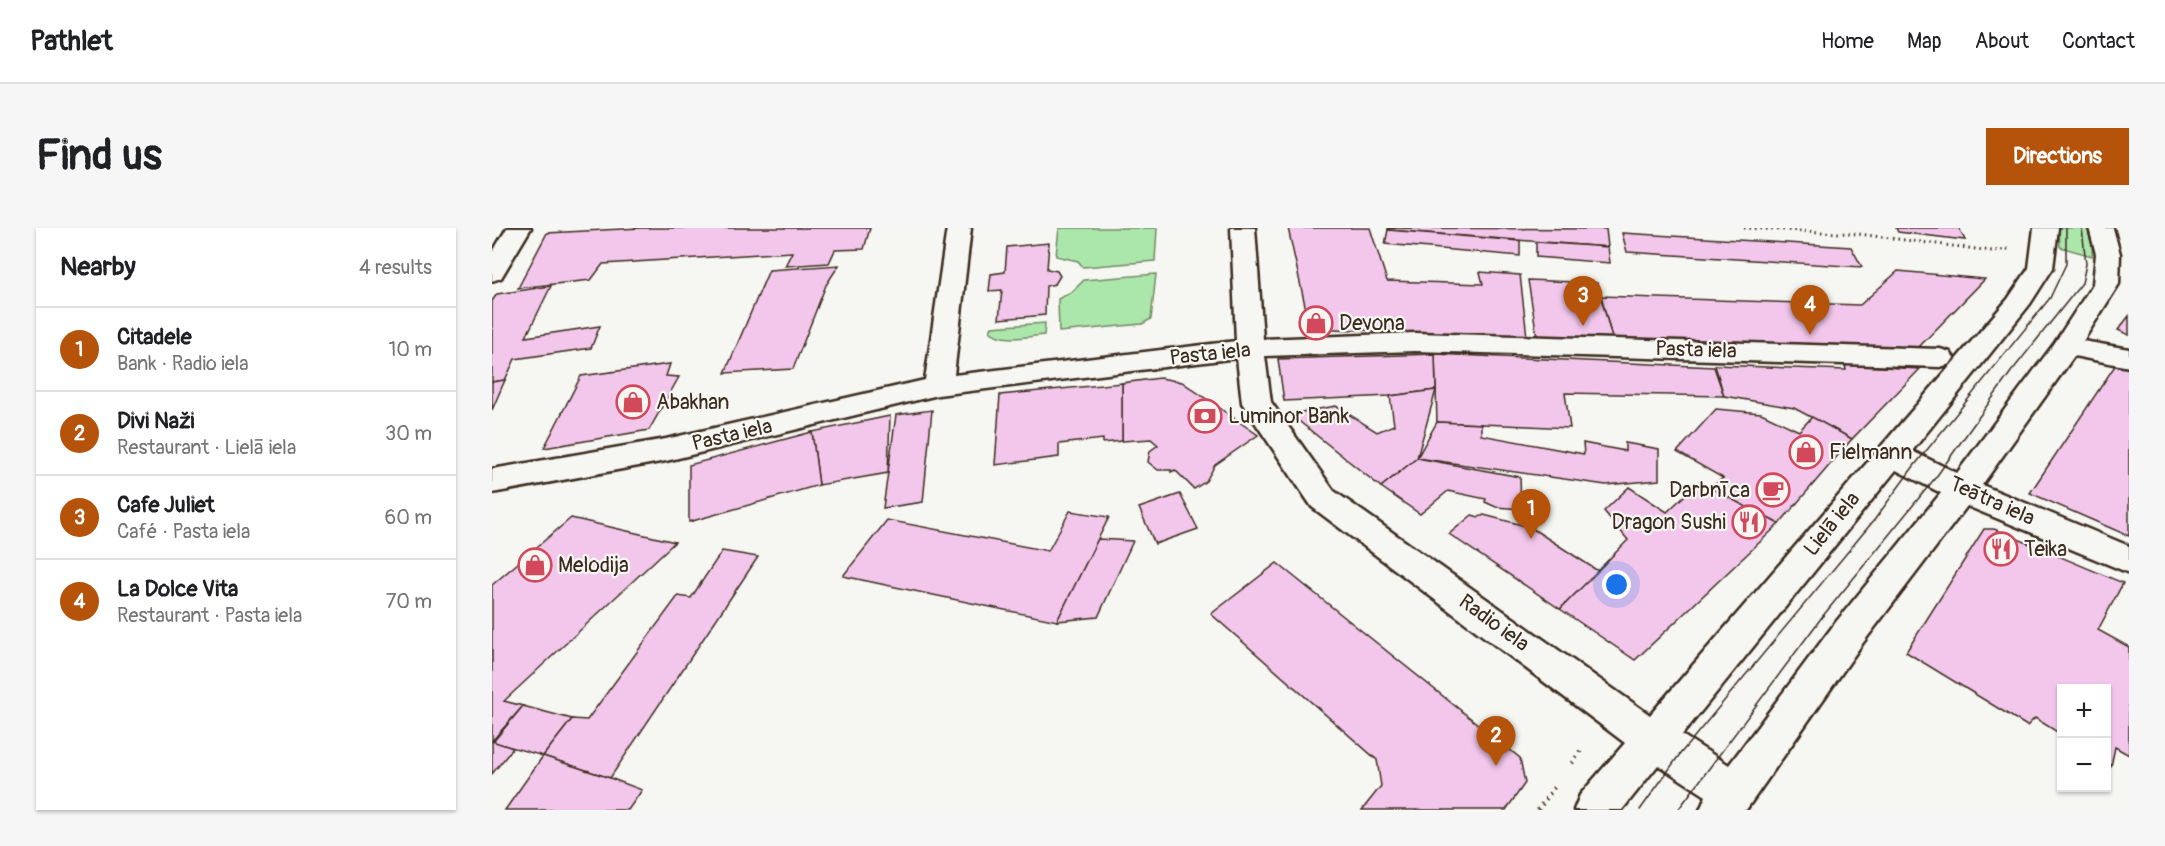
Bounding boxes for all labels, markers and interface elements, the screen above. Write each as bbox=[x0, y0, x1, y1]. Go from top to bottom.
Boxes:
text: Pathlet bbox=[30, 24, 113, 59]
text: Home bbox=[1821, 28, 1874, 55]
text: Map bbox=[1907, 28, 1942, 55]
text: About bbox=[1975, 28, 2029, 55]
text: Contact bbox=[2062, 28, 2135, 55]
button: Directions bbox=[1986, 128, 2129, 185]
text: Find us bbox=[36, 130, 162, 182]
text: Nearby bbox=[60, 251, 136, 283]
text: 4 results bbox=[359, 255, 432, 280]
pin: 3 bbox=[1564, 276, 1602, 326]
pin: 4 bbox=[1790, 285, 1830, 335]
shop icon: Devona bbox=[1298, 305, 1334, 341]
place label: Devona bbox=[1339, 310, 1405, 337]
text: Citadele bbox=[117, 323, 192, 351]
street label: Pasta iela bbox=[1655, 335, 1737, 365]
street label: Pasta iela bbox=[1168, 336, 1252, 372]
text: 1 bbox=[76, 337, 83, 362]
text: 10 m bbox=[388, 337, 432, 362]
text: Bank · Radio iela bbox=[117, 351, 249, 376]
shop icon: Abakhan bbox=[615, 384, 651, 420]
place label: Abakhan bbox=[656, 389, 729, 416]
bank icon: Luminor Bank bbox=[1187, 398, 1223, 434]
place label: Luminor Bank bbox=[1228, 403, 1349, 430]
text: Divi Naži bbox=[117, 407, 194, 435]
street label: Pasta iela bbox=[689, 413, 775, 457]
text: 2 bbox=[74, 421, 85, 446]
text: 30 m bbox=[385, 421, 432, 446]
shop icon: Fielmann bbox=[1788, 434, 1824, 470]
text: Restaurant · Lielā iela bbox=[117, 435, 296, 460]
place label: Fielmann bbox=[1829, 439, 1912, 466]
street label: Teātra iela bbox=[1945, 470, 2039, 532]
cafe icon: Darbnīca bbox=[1755, 472, 1791, 508]
place label: Darbnīca bbox=[1669, 477, 1750, 504]
street label: Lielā iela bbox=[1798, 486, 1866, 562]
pin: 1 bbox=[1512, 490, 1550, 539]
text: Cafe Juliet bbox=[117, 491, 215, 519]
restaurant icon: Dragon Sushi bbox=[1731, 504, 1767, 540]
text: 3 bbox=[74, 505, 85, 530]
text: 60 m bbox=[385, 505, 432, 530]
place label: Dragon Sushi bbox=[1612, 509, 1726, 536]
text: Café · Pasta iela bbox=[117, 519, 250, 544]
restaurant icon: Teika bbox=[1983, 531, 2019, 567]
place label: Teika bbox=[2024, 536, 2067, 563]
shop icon: Melodija bbox=[517, 547, 553, 583]
place label: Melodija bbox=[558, 552, 629, 579]
your location bbox=[1602, 570, 1631, 599]
text: La Dolce Vita bbox=[117, 575, 238, 603]
street label: Radio iela bbox=[1453, 588, 1535, 658]
text: 4 bbox=[74, 589, 85, 614]
text: 70 m bbox=[386, 589, 432, 614]
text: Restaurant · Pasta iela bbox=[117, 603, 302, 628]
map controls bbox=[2057, 684, 2111, 792]
button: + bbox=[2057, 684, 2111, 738]
pin: 2 bbox=[1476, 716, 1516, 766]
button: − bbox=[2057, 738, 2111, 792]

